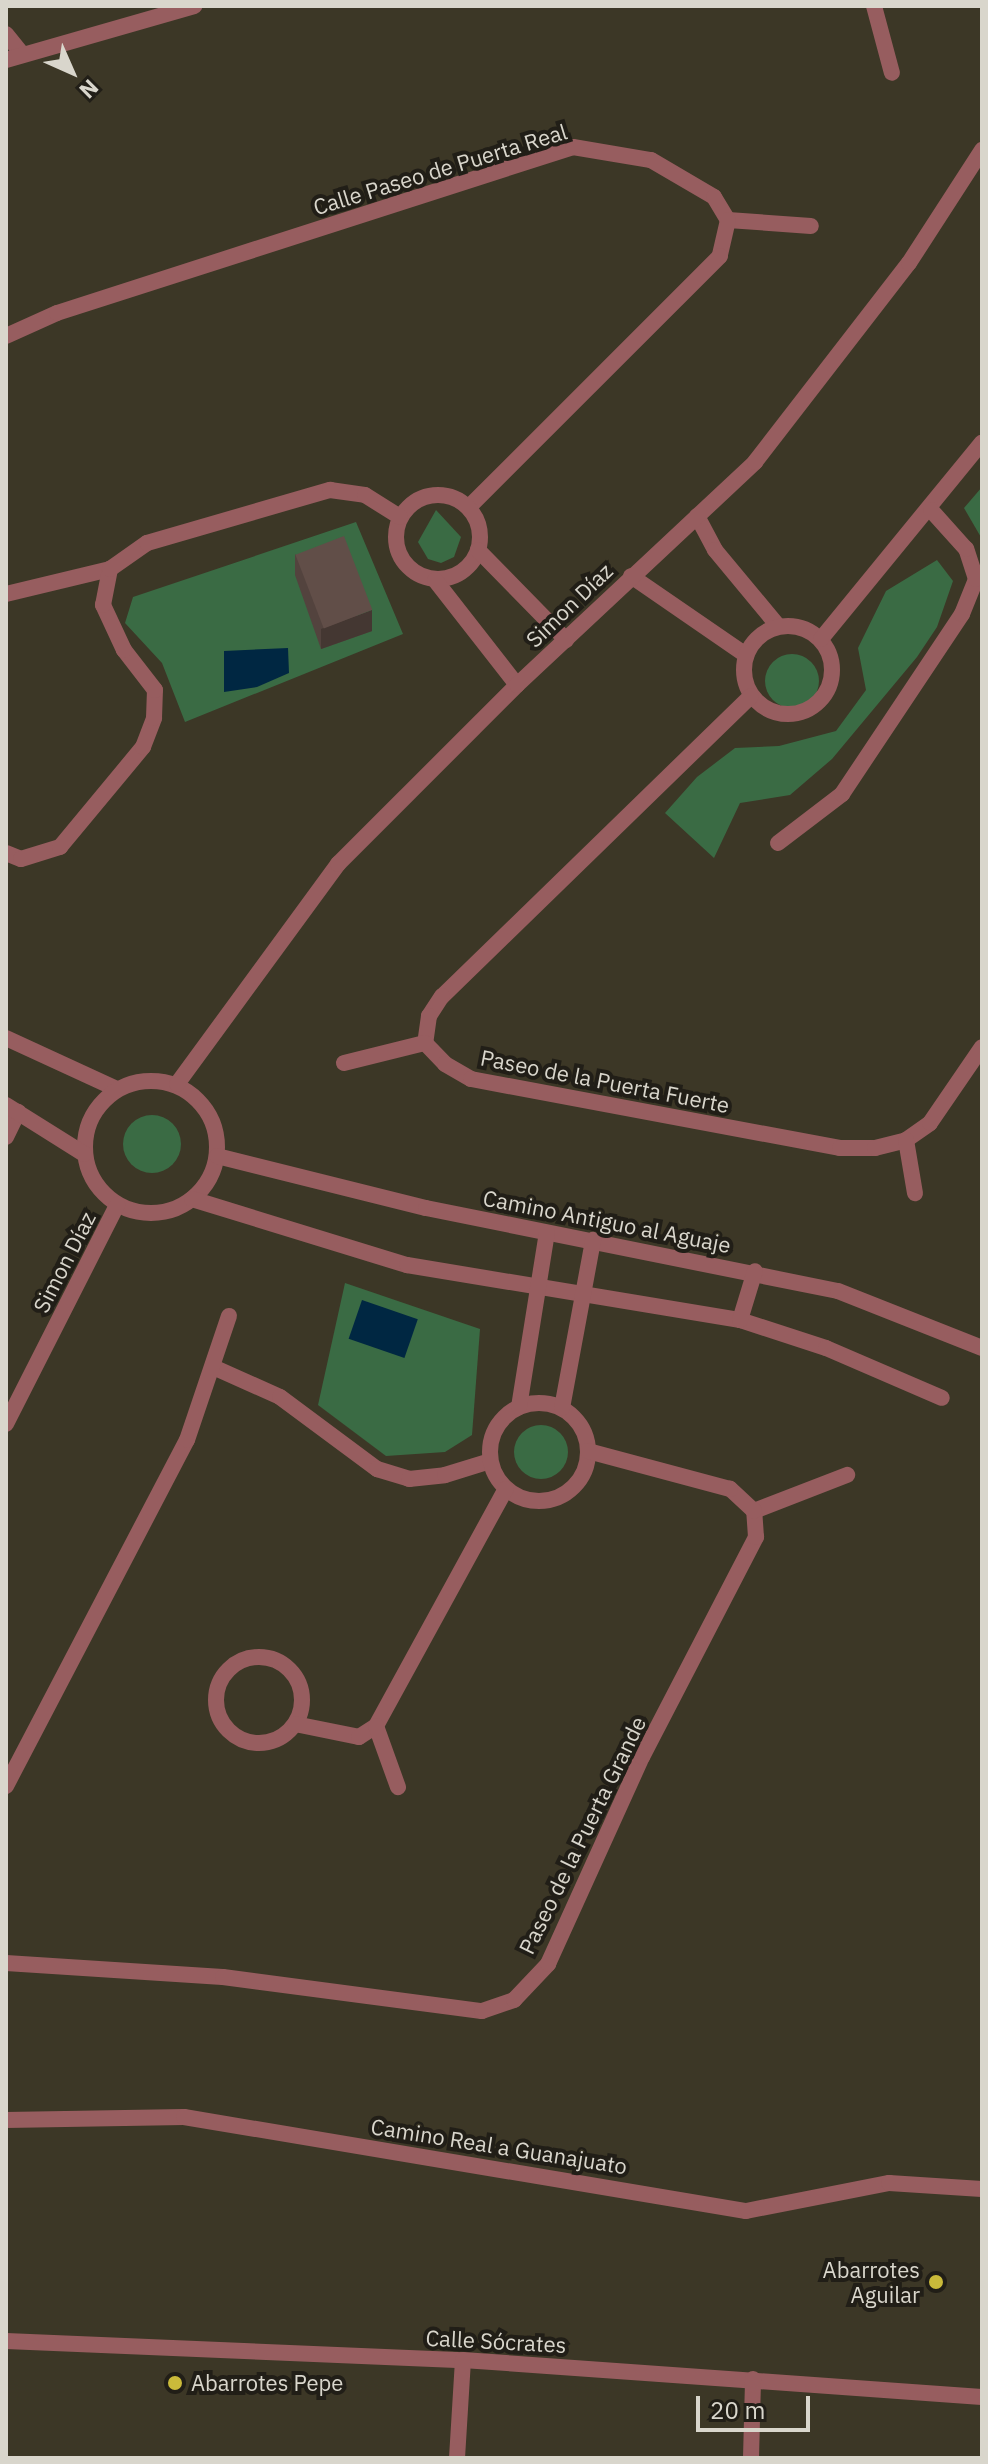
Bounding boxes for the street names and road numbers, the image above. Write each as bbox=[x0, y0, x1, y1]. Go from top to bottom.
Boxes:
street label: Calle Paseo de Puerta Real bbox=[310, 118, 570, 220]
street label: Simon Díaz bbox=[520, 557, 618, 653]
street label: Paseo de la Puerta Fuerte bbox=[478, 1044, 732, 1118]
street label: Camino Antiguo al Aguaje bbox=[481, 1184, 733, 1258]
street label: Simon Díaz bbox=[27, 1207, 101, 1317]
street label: Paseo de la Puerta Grande bbox=[513, 1712, 651, 1958]
street label: Camino Real a Guanajuato bbox=[369, 2113, 629, 2179]
street label: Calle Sócrates bbox=[425, 2324, 567, 2358]

